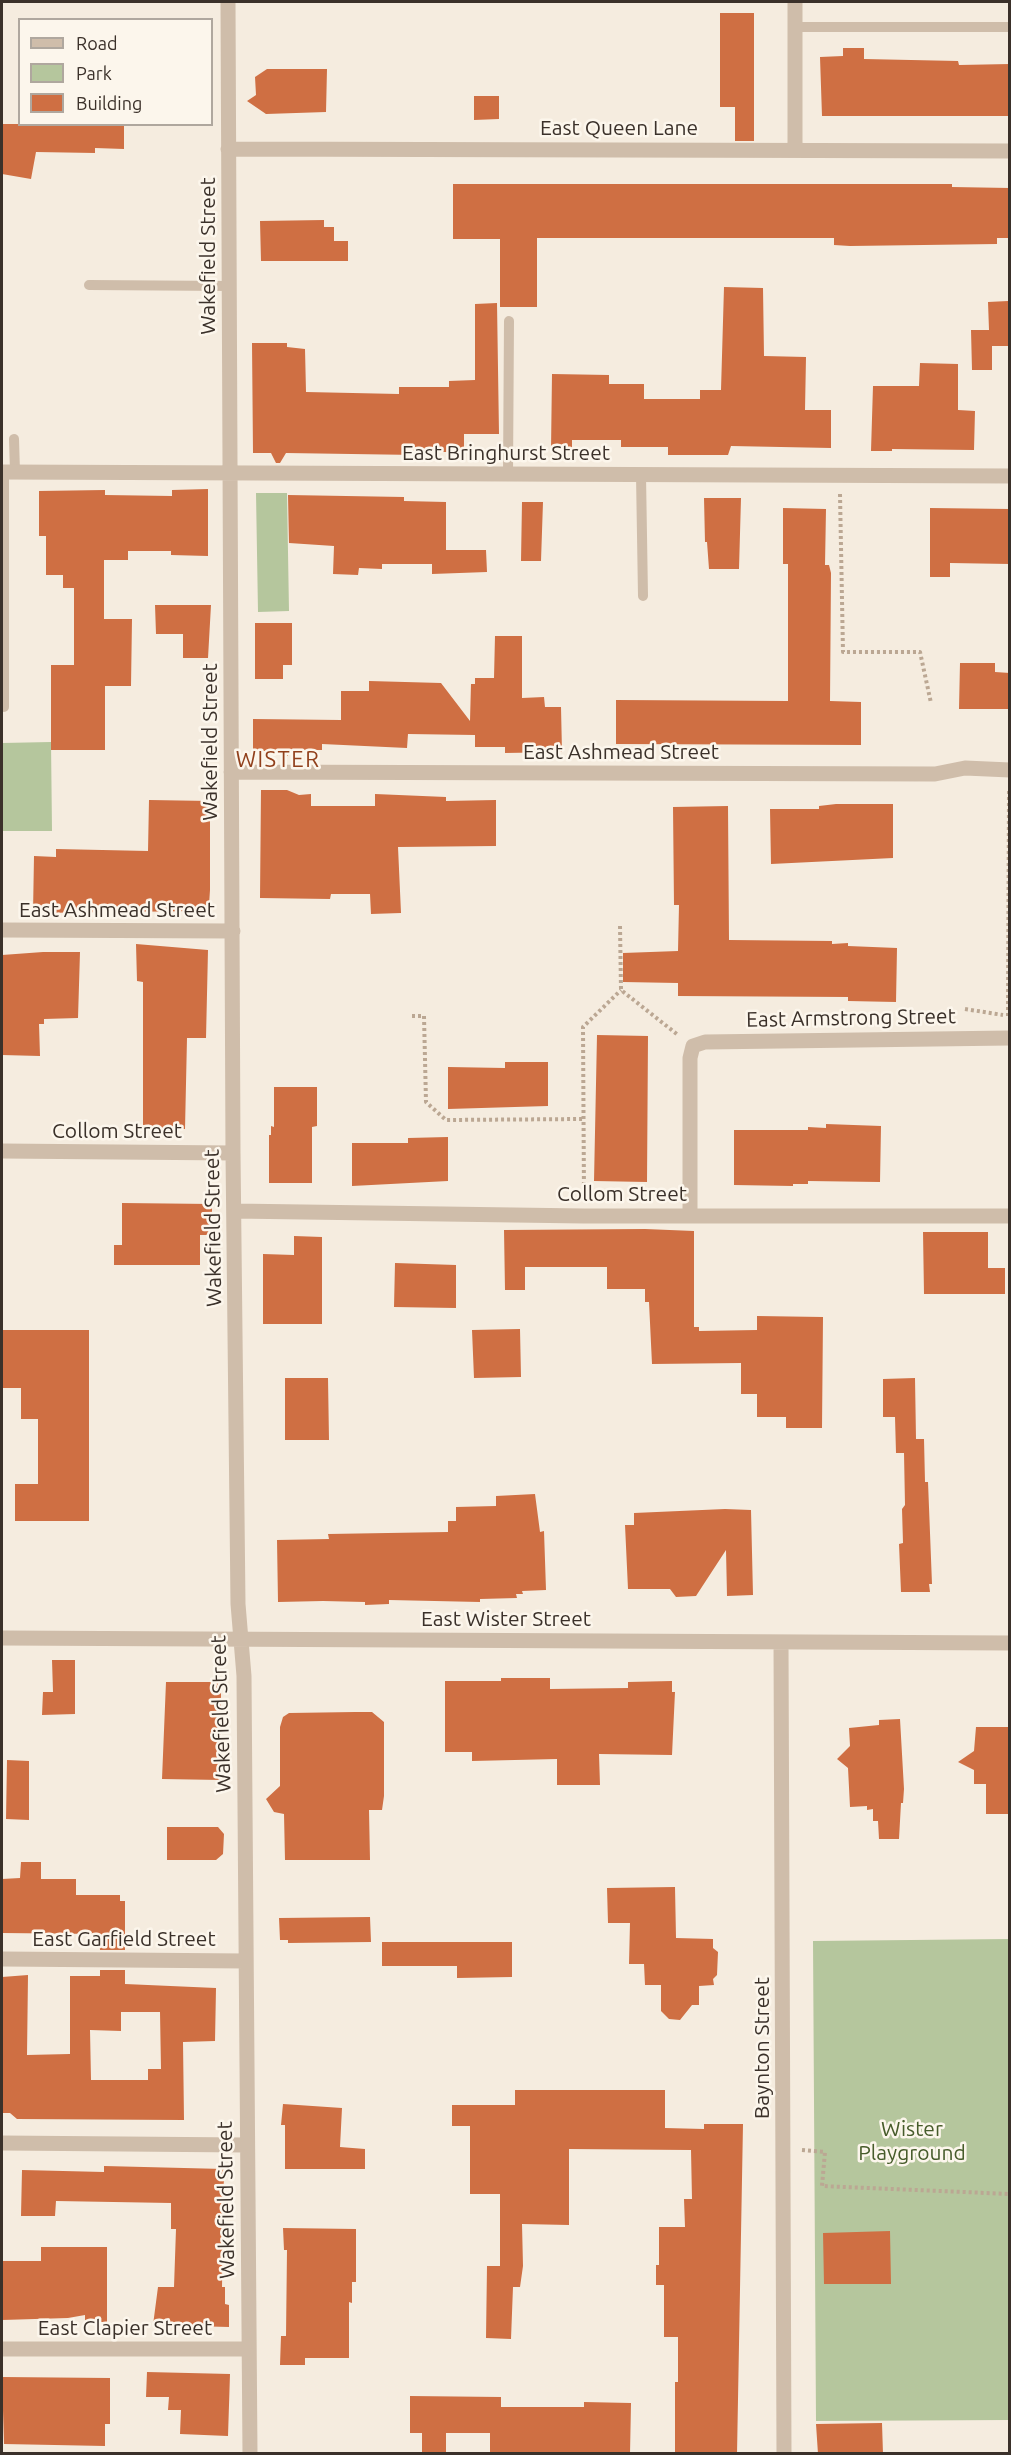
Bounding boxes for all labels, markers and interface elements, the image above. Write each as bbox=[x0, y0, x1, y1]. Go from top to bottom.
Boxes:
legend bbox=[18, 18, 213, 126]
text: Road bbox=[76, 33, 118, 53]
text: Park bbox=[76, 63, 112, 83]
text: Building bbox=[76, 93, 142, 113]
street label: East Queen Lane bbox=[540, 115, 698, 141]
street label: Wakefield Street bbox=[195, 177, 221, 335]
street label: East Bringhurst Street bbox=[402, 440, 610, 466]
street label: Wakefield Street bbox=[197, 663, 223, 821]
street label: East Ashmead Street bbox=[523, 739, 719, 765]
district label: WISTER bbox=[236, 747, 320, 773]
street label: East Ashmead Street bbox=[19, 897, 215, 923]
street label: East Armstrong Street bbox=[746, 1004, 956, 1032]
street label: Collom Street bbox=[52, 1118, 182, 1144]
street label: Wakefield Street bbox=[199, 1149, 227, 1307]
street label: Collom Street bbox=[557, 1181, 687, 1207]
street label: East Wister Street bbox=[421, 1606, 591, 1632]
street label: Wakefield Street bbox=[206, 1635, 236, 1793]
street label: East Garfield Street bbox=[32, 1926, 216, 1952]
street label: Baynton Street bbox=[749, 1977, 775, 2119]
park label: Wister Playground bbox=[858, 2116, 966, 2166]
street label: Wakefield Street bbox=[212, 2121, 240, 2279]
street label: East Clapier Street bbox=[38, 2315, 212, 2341]

